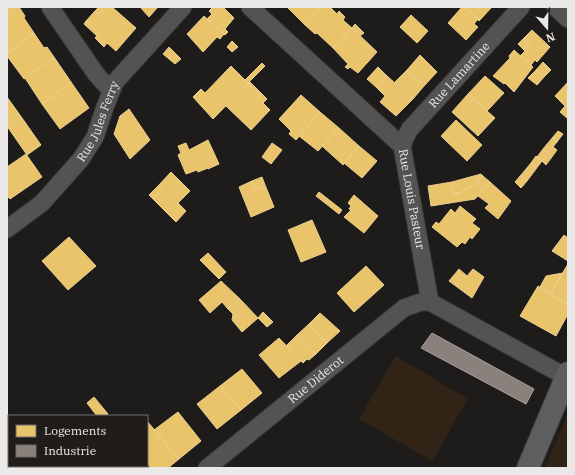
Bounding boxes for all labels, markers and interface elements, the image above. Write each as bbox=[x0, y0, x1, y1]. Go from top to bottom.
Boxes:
north arrow bbox=[527, 8, 567, 48]
text: N bbox=[544, 29, 557, 46]
street label: Rue Lamartine bbox=[425, 38, 493, 111]
street label: Rue Jules Ferry bbox=[73, 78, 122, 164]
street label: Rue Louis Pasteur bbox=[396, 148, 429, 251]
street label: Rue Diderot bbox=[285, 352, 346, 406]
legend bbox=[8, 415, 148, 467]
text: Logements bbox=[44, 423, 107, 438]
text: Industrie bbox=[44, 443, 96, 458]

